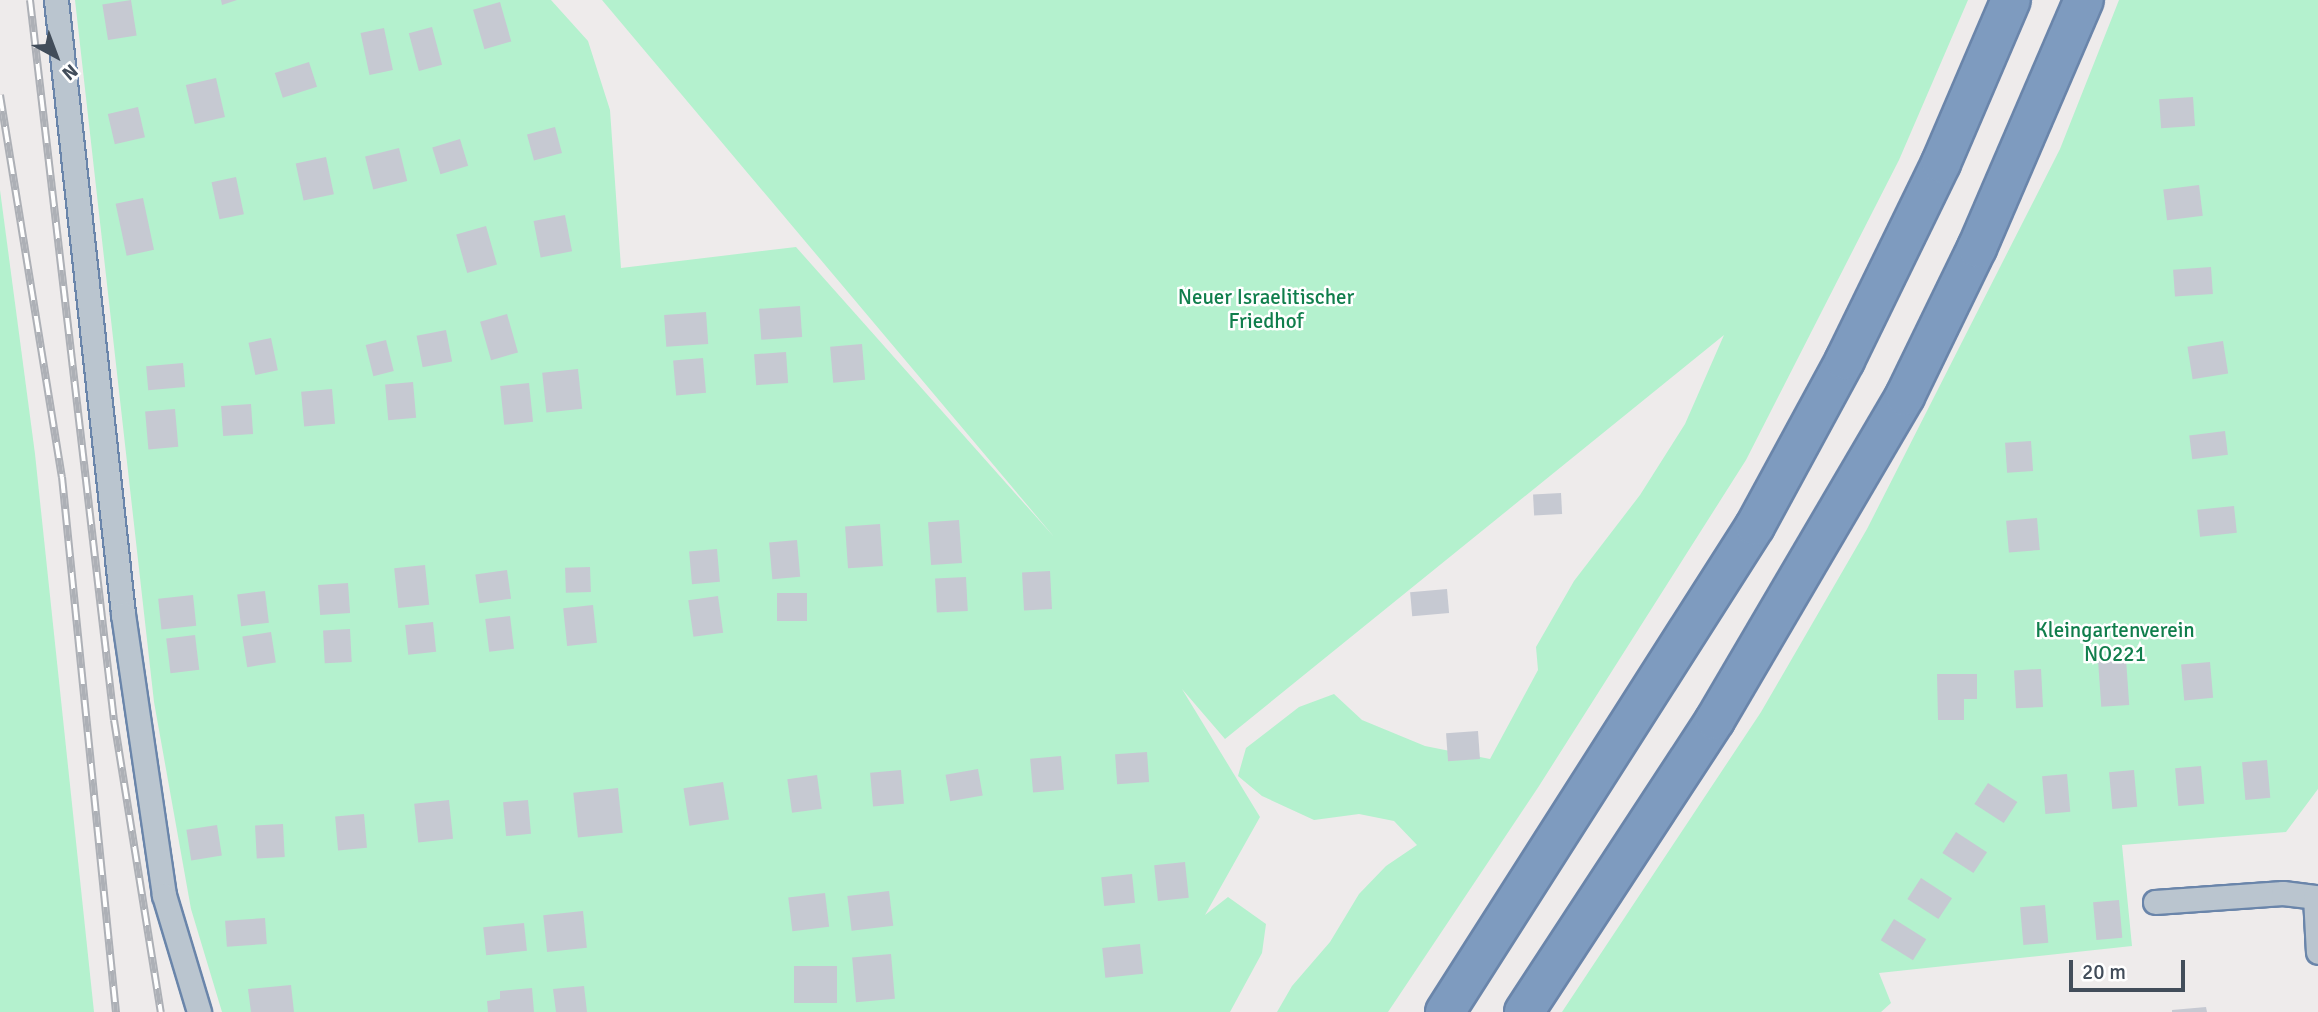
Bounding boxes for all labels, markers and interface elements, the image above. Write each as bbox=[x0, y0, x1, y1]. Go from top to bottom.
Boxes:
north arrow bbox=[21, 21, 91, 91]
text: N bbox=[57, 58, 83, 85]
park label: Neuer Israelitischer Friedhof bbox=[1178, 284, 1354, 334]
park label: Kleingartenverein NO221 bbox=[2035, 617, 2195, 667]
scale bar bbox=[2073, 946, 2188, 990]
text: 20 m bbox=[2082, 959, 2126, 985]

